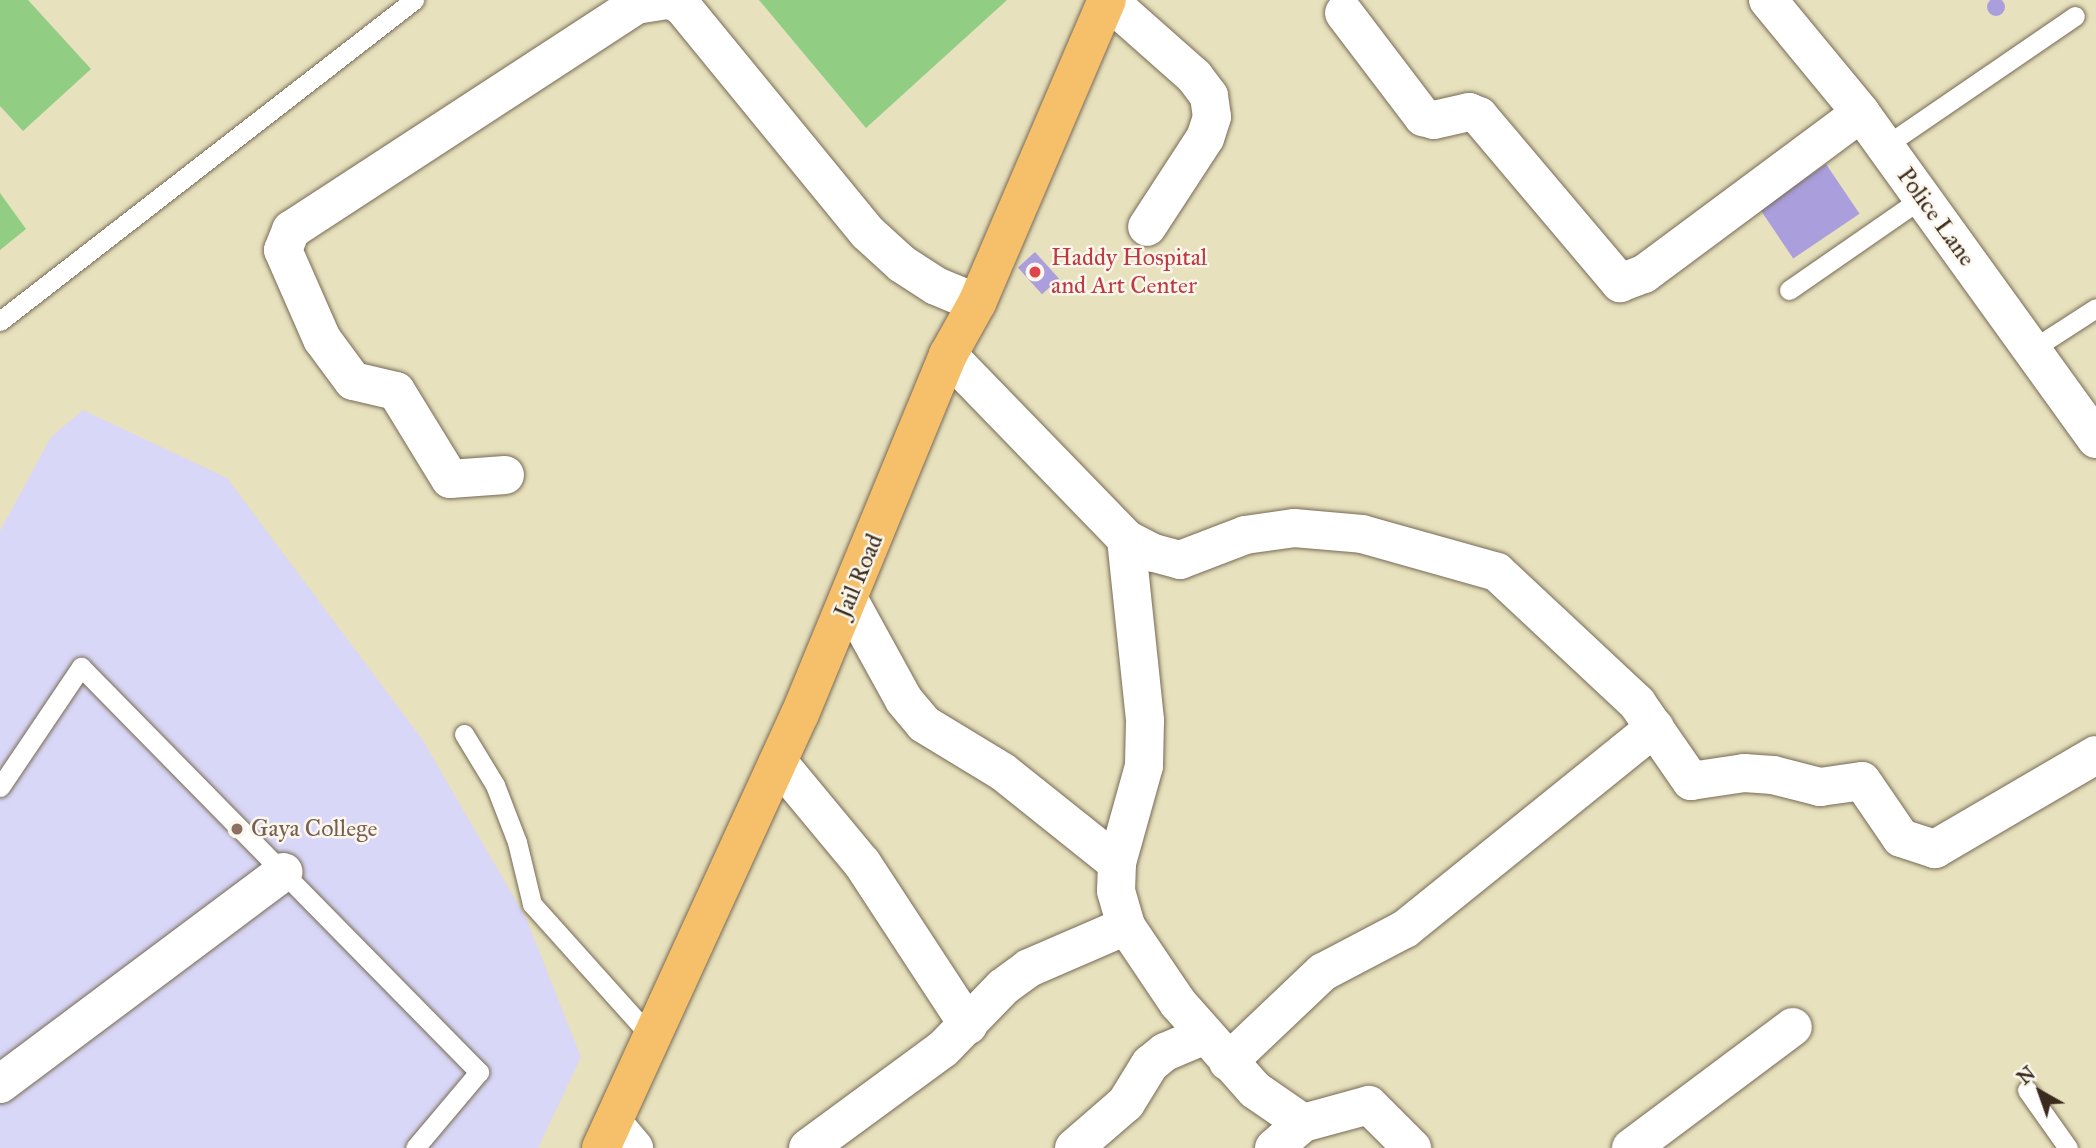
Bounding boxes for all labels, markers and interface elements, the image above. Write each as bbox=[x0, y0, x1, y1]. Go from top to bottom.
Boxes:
street label: Police Lane bbox=[1891, 162, 1981, 272]
place label: Haddy Hospital and Art Center bbox=[1051, 244, 1207, 300]
marker: Haddy Hospital and Art Center bbox=[1025, 262, 1045, 282]
street label: Jail Road bbox=[828, 530, 890, 622]
place label: Gaya College bbox=[251, 815, 377, 843]
marker: Gaya College bbox=[229, 821, 245, 837]
north arrow bbox=[2005, 1057, 2075, 1127]
text: N bbox=[2013, 1062, 2040, 1090]

